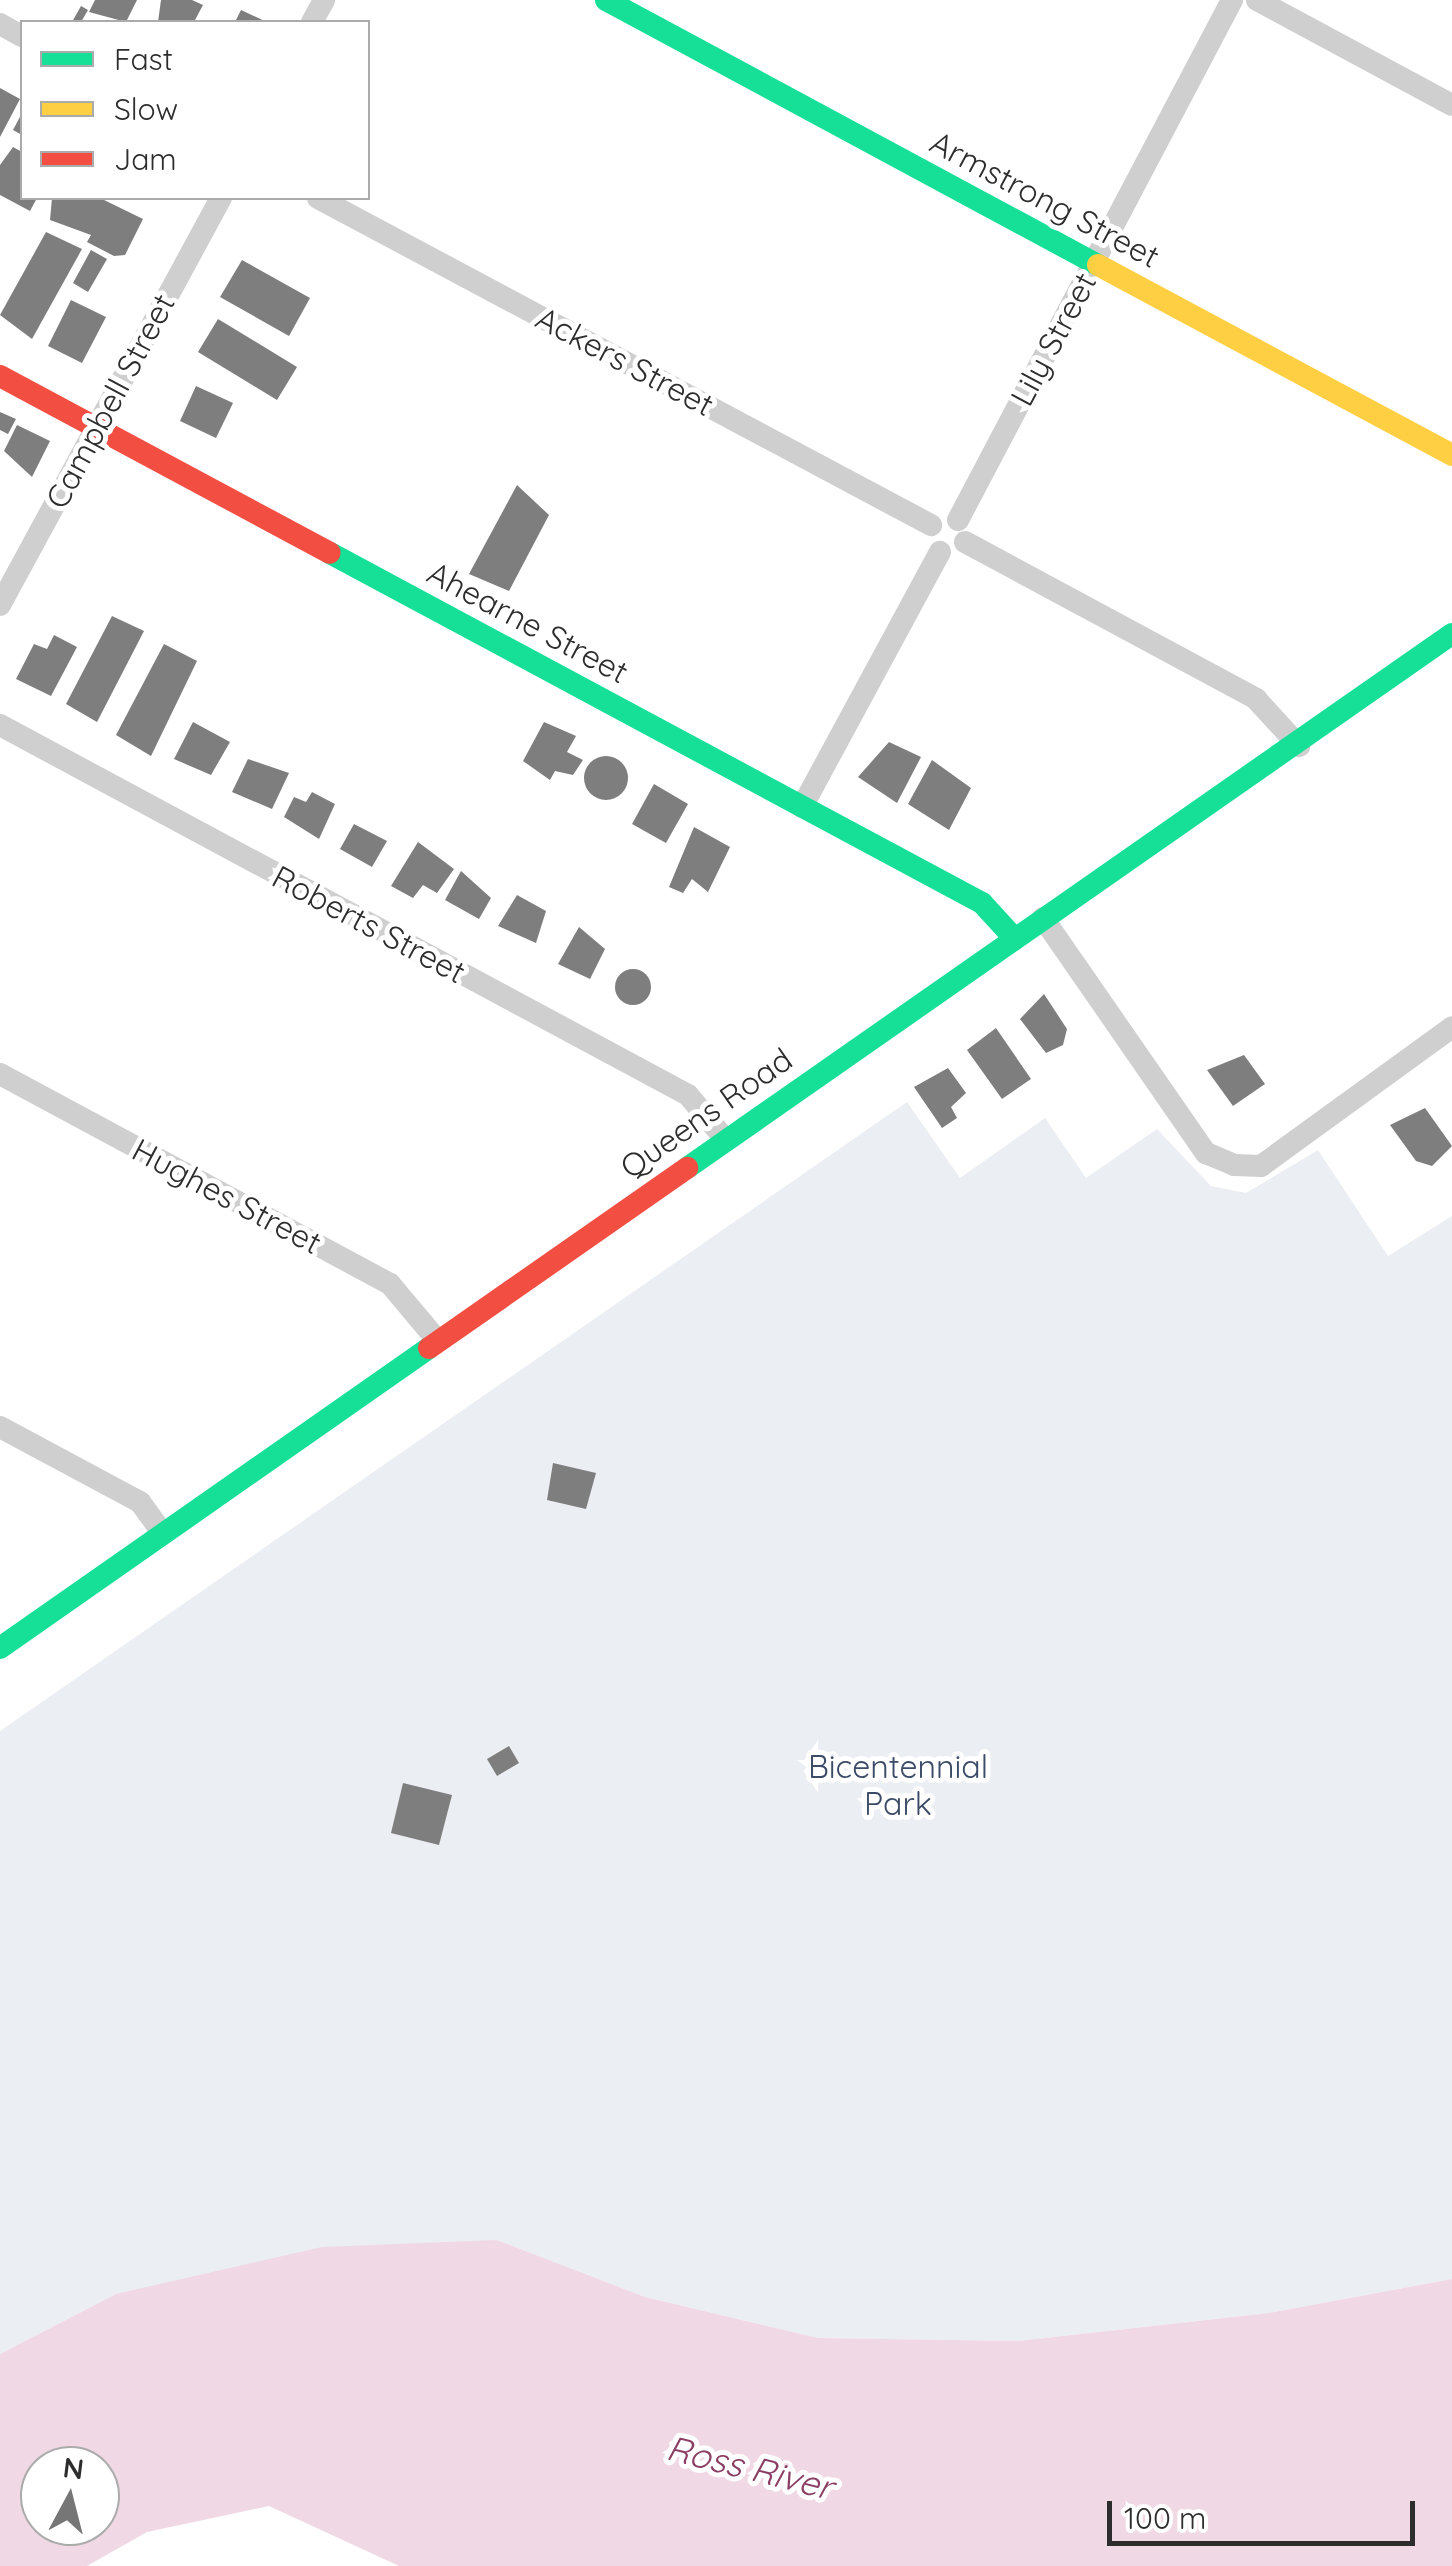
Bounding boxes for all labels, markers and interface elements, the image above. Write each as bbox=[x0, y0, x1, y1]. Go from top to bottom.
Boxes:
legend bbox=[20, 20, 370, 200]
text: Fast bbox=[114, 40, 173, 78]
text: Slow bbox=[114, 90, 178, 128]
street label: Armstrong Street bbox=[924, 123, 1166, 275]
text: Jam bbox=[114, 140, 177, 178]
street label: Lily Street bbox=[1002, 266, 1104, 412]
street label: Campbell Street bbox=[37, 287, 183, 515]
street label: Ackers Street bbox=[530, 298, 720, 424]
street label: Ahearne Street bbox=[421, 553, 635, 691]
street label: Roberts Street bbox=[266, 857, 472, 991]
street label: Queens Road bbox=[613, 1040, 799, 1186]
street label: Hughes Street bbox=[126, 1130, 328, 1262]
park label: Bicentennial Park bbox=[808, 1748, 988, 1823]
water label: Ross River bbox=[663, 2426, 837, 2508]
north arrow bbox=[20, 2446, 120, 2546]
text: N bbox=[61, 2449, 86, 2486]
scale bar bbox=[1112, 2481, 1420, 2543]
text: 100 m bbox=[1124, 2499, 1206, 2537]

